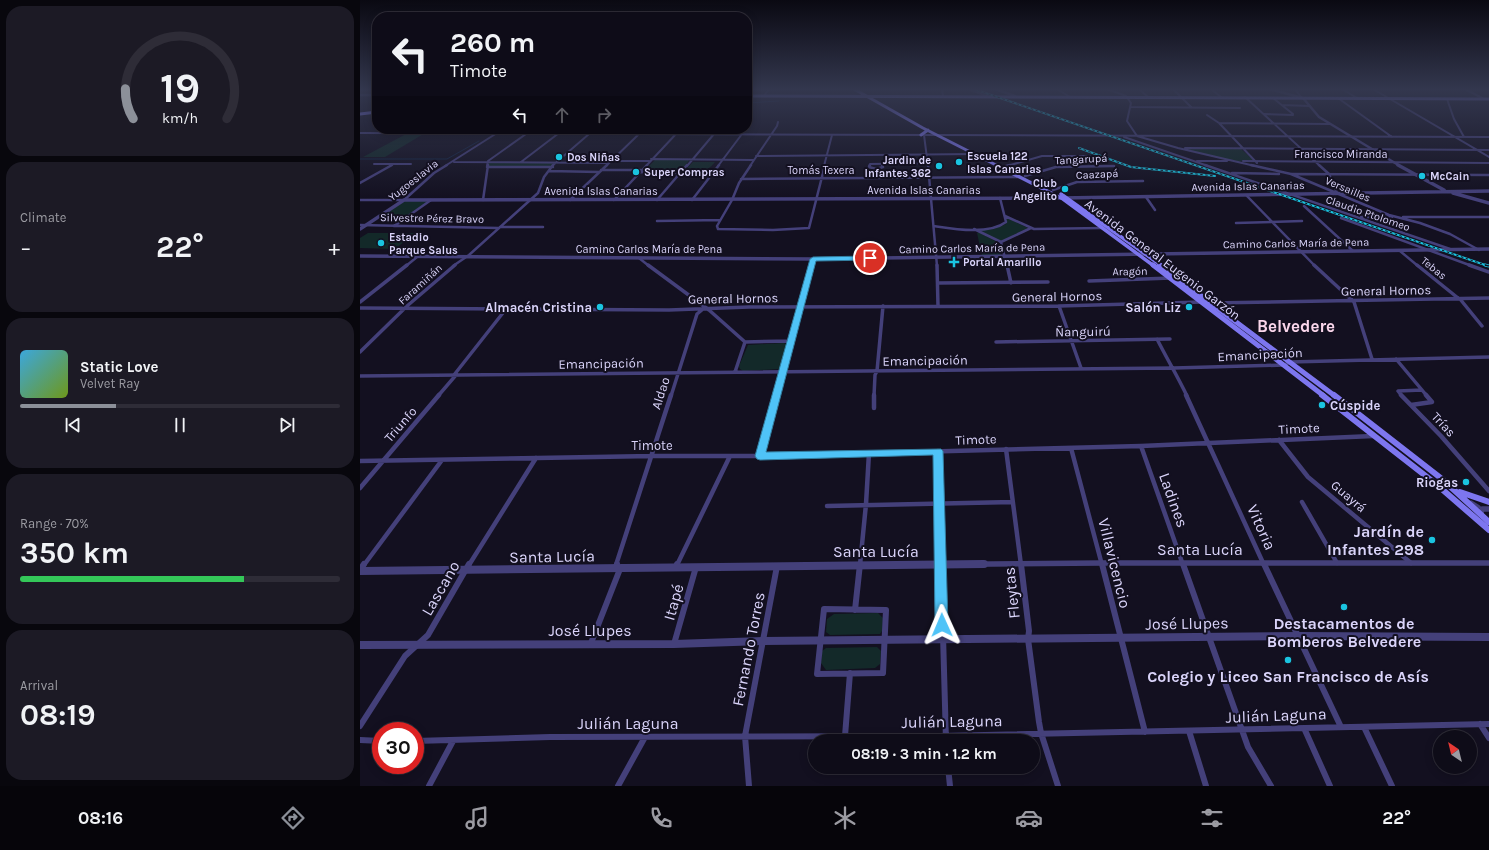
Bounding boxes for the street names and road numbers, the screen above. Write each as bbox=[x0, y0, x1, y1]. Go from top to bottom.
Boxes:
street label: Francisco Miranda bbox=[1294, 148, 1388, 161]
street label: Tangarupá bbox=[1054, 152, 1108, 167]
street label: Yugoeslavia bbox=[386, 157, 441, 204]
street label: Tomás Texera bbox=[787, 164, 855, 177]
street label: Caazapá bbox=[1075, 167, 1119, 182]
street label: Versailles bbox=[1323, 174, 1373, 205]
street label: Avenida Islas Canarias bbox=[1191, 179, 1305, 194]
street label: Avenida Islas Canarias bbox=[867, 184, 981, 197]
street label: Avenida Islas Canarias bbox=[544, 185, 658, 198]
street label: Claudio Ptolomeo bbox=[1324, 193, 1412, 234]
street label: Avenida General Eugenio Garzón bbox=[1082, 196, 1243, 323]
street label: Silvestre Pérez Bravo bbox=[380, 211, 484, 226]
street label: Camino Carlos María de Pena bbox=[1223, 236, 1369, 251]
street label: Camino Carlos María de Pena bbox=[899, 241, 1045, 256]
street label: Camino Carlos María de Pena bbox=[576, 243, 722, 256]
street label: Tebas bbox=[1418, 254, 1449, 283]
street label: Faramiñán bbox=[396, 261, 445, 307]
street label: Aragón bbox=[1112, 265, 1148, 278]
street label: General Hornos bbox=[1341, 282, 1432, 299]
street label: General Hornos bbox=[1012, 288, 1103, 305]
street label: General Hornos bbox=[688, 290, 779, 307]
street label: Ñanguirú bbox=[1055, 324, 1111, 339]
street label: Emancipación bbox=[1217, 345, 1303, 364]
street label: Emancipación bbox=[882, 352, 968, 369]
street label: Emancipación bbox=[558, 355, 644, 372]
street label: Aldao bbox=[648, 375, 673, 411]
street label: Triunfo bbox=[381, 404, 420, 445]
street label: Trías bbox=[1429, 409, 1459, 440]
street label: Timote bbox=[1278, 420, 1320, 437]
street label: Timote bbox=[955, 431, 997, 448]
street label: Timote bbox=[631, 438, 673, 453]
street label: Ladines bbox=[1155, 470, 1192, 530]
street label: Guayrá bbox=[1328, 477, 1369, 515]
street label: Vitoria bbox=[1243, 501, 1280, 553]
street label: Villavicencio bbox=[1094, 516, 1135, 610]
street label: Santa Lucía bbox=[1157, 540, 1243, 559]
street label: Santa Lucía bbox=[833, 542, 919, 561]
street label: Santa Lucía bbox=[509, 546, 595, 567]
street label: Lascano bbox=[417, 557, 464, 619]
street label: Fleytas bbox=[999, 566, 1024, 620]
street label: Itapé bbox=[659, 582, 688, 622]
street label: Fernando Torres bbox=[728, 590, 769, 708]
street label: José Llupes bbox=[1145, 613, 1229, 634]
street label: José Llupes bbox=[548, 621, 632, 640]
street label: Julián Laguna bbox=[1225, 704, 1327, 727]
street label: Julián Laguna bbox=[901, 711, 1003, 732]
street label: Julián Laguna bbox=[577, 714, 679, 733]

